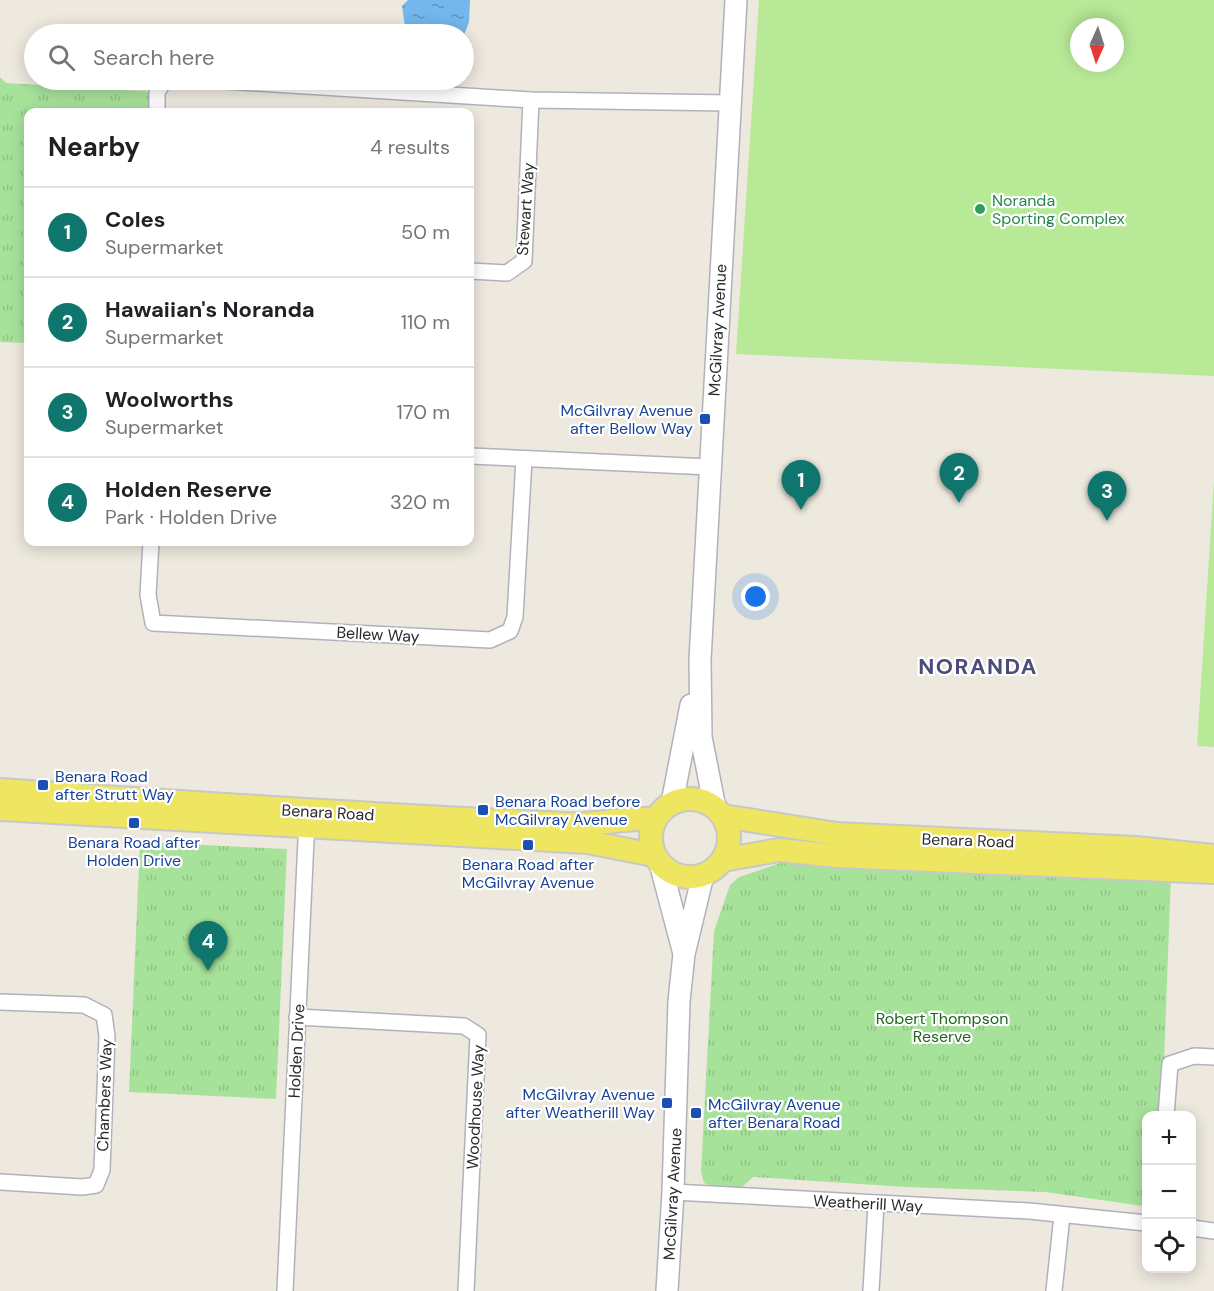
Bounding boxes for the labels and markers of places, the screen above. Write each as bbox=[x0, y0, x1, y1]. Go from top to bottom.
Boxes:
place label: Noranda Sporting Complex bbox=[992, 190, 1125, 229]
marker: Noranda Sporting Complex bbox=[973, 202, 987, 216]
place label: McGilvray Avenue after Bellow Way bbox=[561, 400, 693, 439]
marker: McGilvray Avenue after Bellow Way bbox=[698, 412, 712, 426]
pin: 2 bbox=[940, 454, 978, 503]
pin: 1 bbox=[782, 460, 820, 510]
pin: 3 bbox=[1088, 472, 1126, 521]
place label: Benara Road after Strutt Way bbox=[55, 766, 174, 805]
marker: Benara Road after Strutt Way bbox=[36, 778, 50, 792]
place label: Benara Road before McGilvray Avenue bbox=[495, 791, 640, 830]
marker: Benara Road before McGilvray Avenue bbox=[476, 803, 490, 817]
marker: Benara Road after Holden Drive bbox=[127, 816, 141, 830]
place label: Benara Road after Holden Drive bbox=[68, 832, 200, 871]
marker: Benara Road after McGilvray Avenue bbox=[521, 838, 535, 852]
place label: Benara Road after McGilvray Avenue bbox=[462, 854, 594, 893]
pin: 4 bbox=[188, 922, 228, 971]
place label: McGilvray Avenue after Weatherill Way bbox=[506, 1084, 655, 1123]
place label: McGilvray Avenue after Benara Road bbox=[708, 1094, 840, 1133]
marker: McGilvray Avenue after Weatherill Way bbox=[660, 1096, 674, 1110]
marker: McGilvray Avenue after Benara Road bbox=[689, 1106, 703, 1120]

